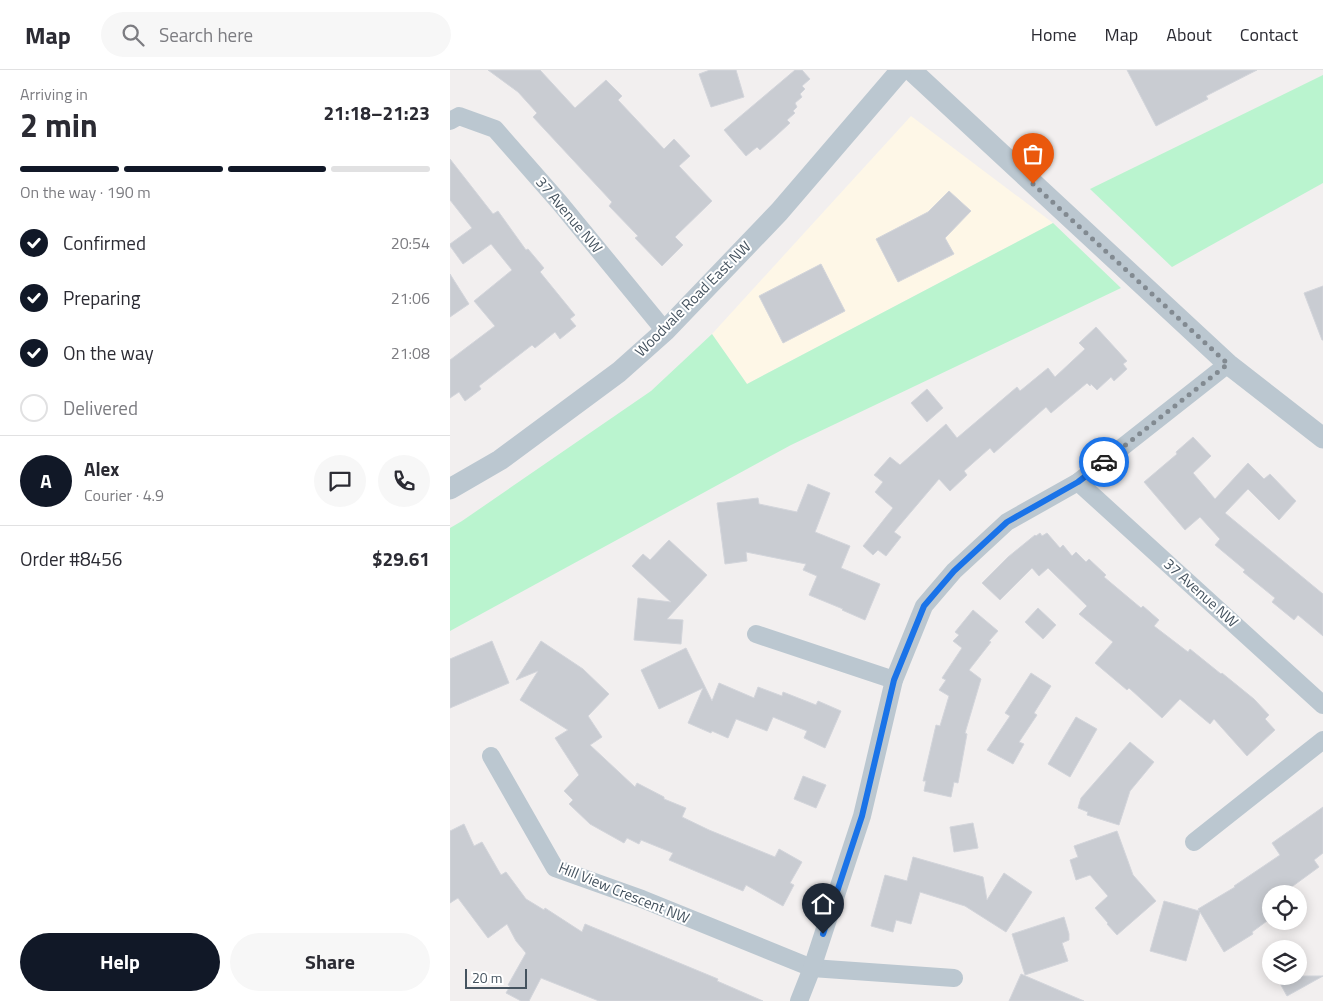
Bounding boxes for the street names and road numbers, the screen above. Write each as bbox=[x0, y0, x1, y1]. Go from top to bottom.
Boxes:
street label: 37 Avenue NW bbox=[530, 171, 608, 258]
street label: Woodvale Road East NW bbox=[629, 235, 756, 362]
street label: 37 Avenue NW bbox=[1159, 553, 1244, 633]
street label: Hill View Crescent NW bbox=[555, 856, 693, 929]

